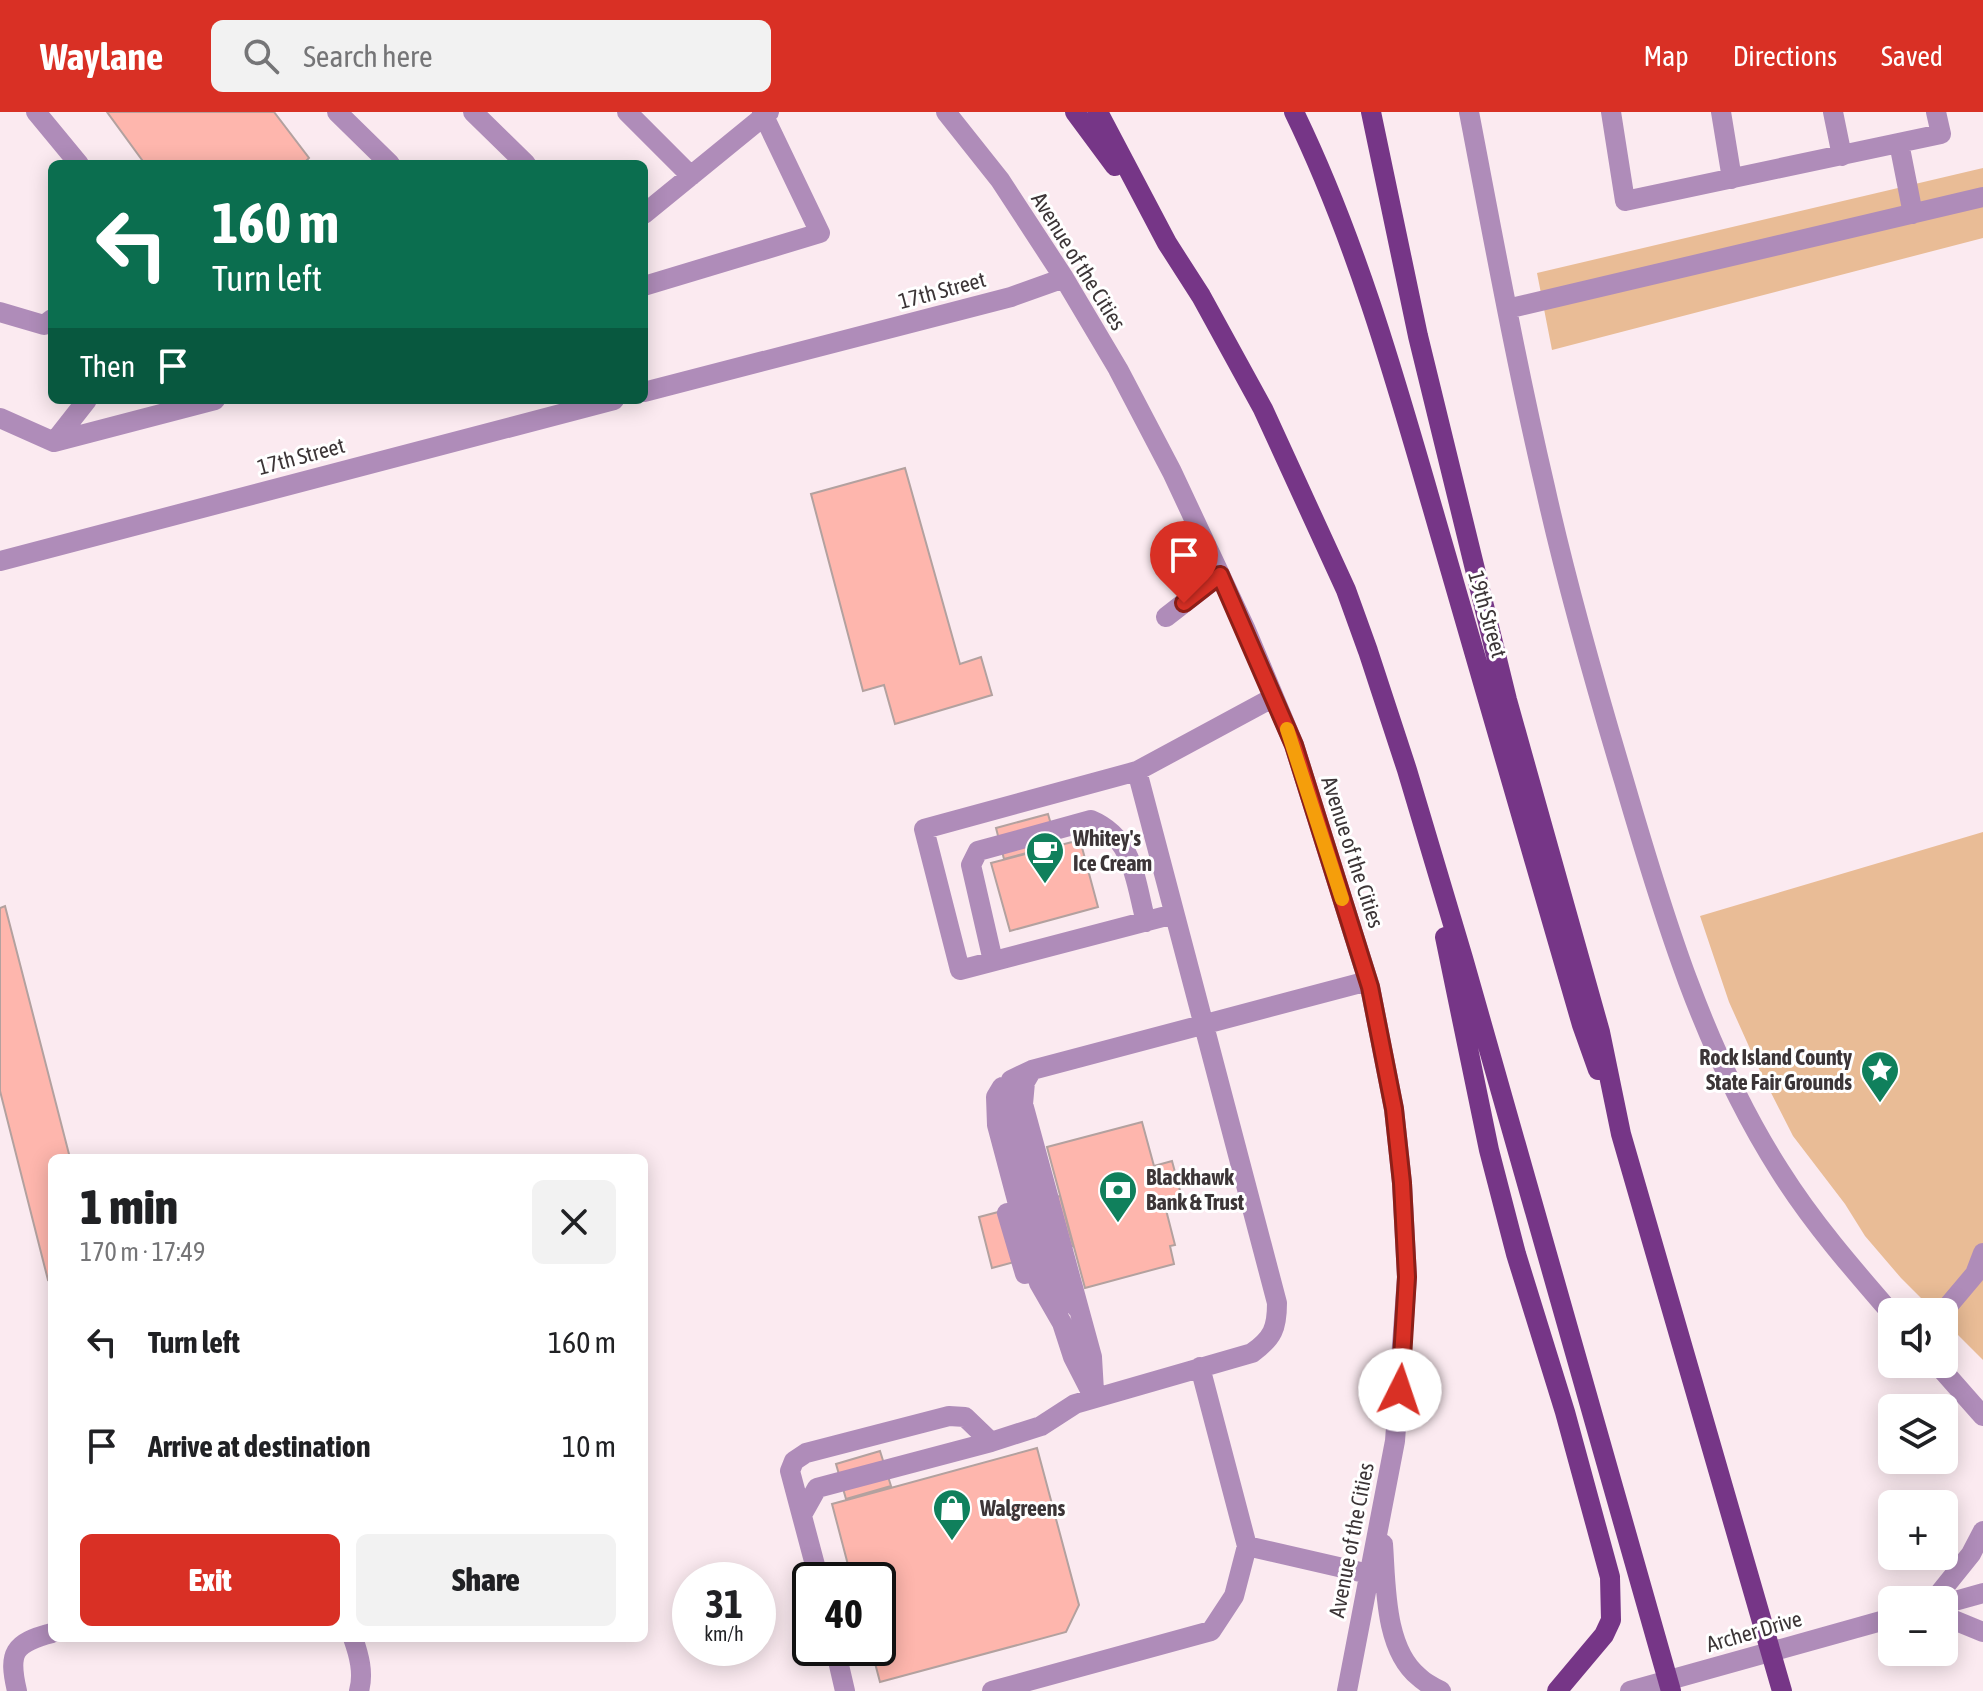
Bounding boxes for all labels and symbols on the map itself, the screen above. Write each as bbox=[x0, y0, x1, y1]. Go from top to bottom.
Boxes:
street label: Avenue of the Cities bbox=[1026, 187, 1132, 335]
street label: 17th Street bbox=[896, 266, 988, 314]
street label: 17th Street bbox=[255, 432, 347, 480]
pin bbox=[1150, 521, 1218, 603]
street label: 19th Street bbox=[1463, 568, 1513, 660]
street label: Avenue of the Cities bbox=[1316, 773, 1390, 931]
place label: Whitey's Ice Cream bbox=[1072, 825, 1152, 876]
cafe icon: Whitey's Ice Cream bbox=[1024, 830, 1066, 885]
place label: Rock Island County State Fair Grounds bbox=[1699, 1044, 1852, 1095]
place icon: Rock Island County State Fair Grounds bbox=[1859, 1049, 1901, 1104]
place label: Blackhawk Bank & Trust bbox=[1146, 1164, 1245, 1215]
bank icon: Blackhawk Bank & Trust bbox=[1097, 1169, 1139, 1224]
position arrow bbox=[1358, 1348, 1442, 1432]
street label: Avenue of the Cities bbox=[1323, 1460, 1379, 1620]
shop icon: Walgreens bbox=[931, 1487, 973, 1542]
place label: Walgreens bbox=[979, 1495, 1066, 1521]
speed limit sign: 40 bbox=[792, 1562, 896, 1666]
street label: Archer Drive bbox=[1703, 1605, 1805, 1657]

